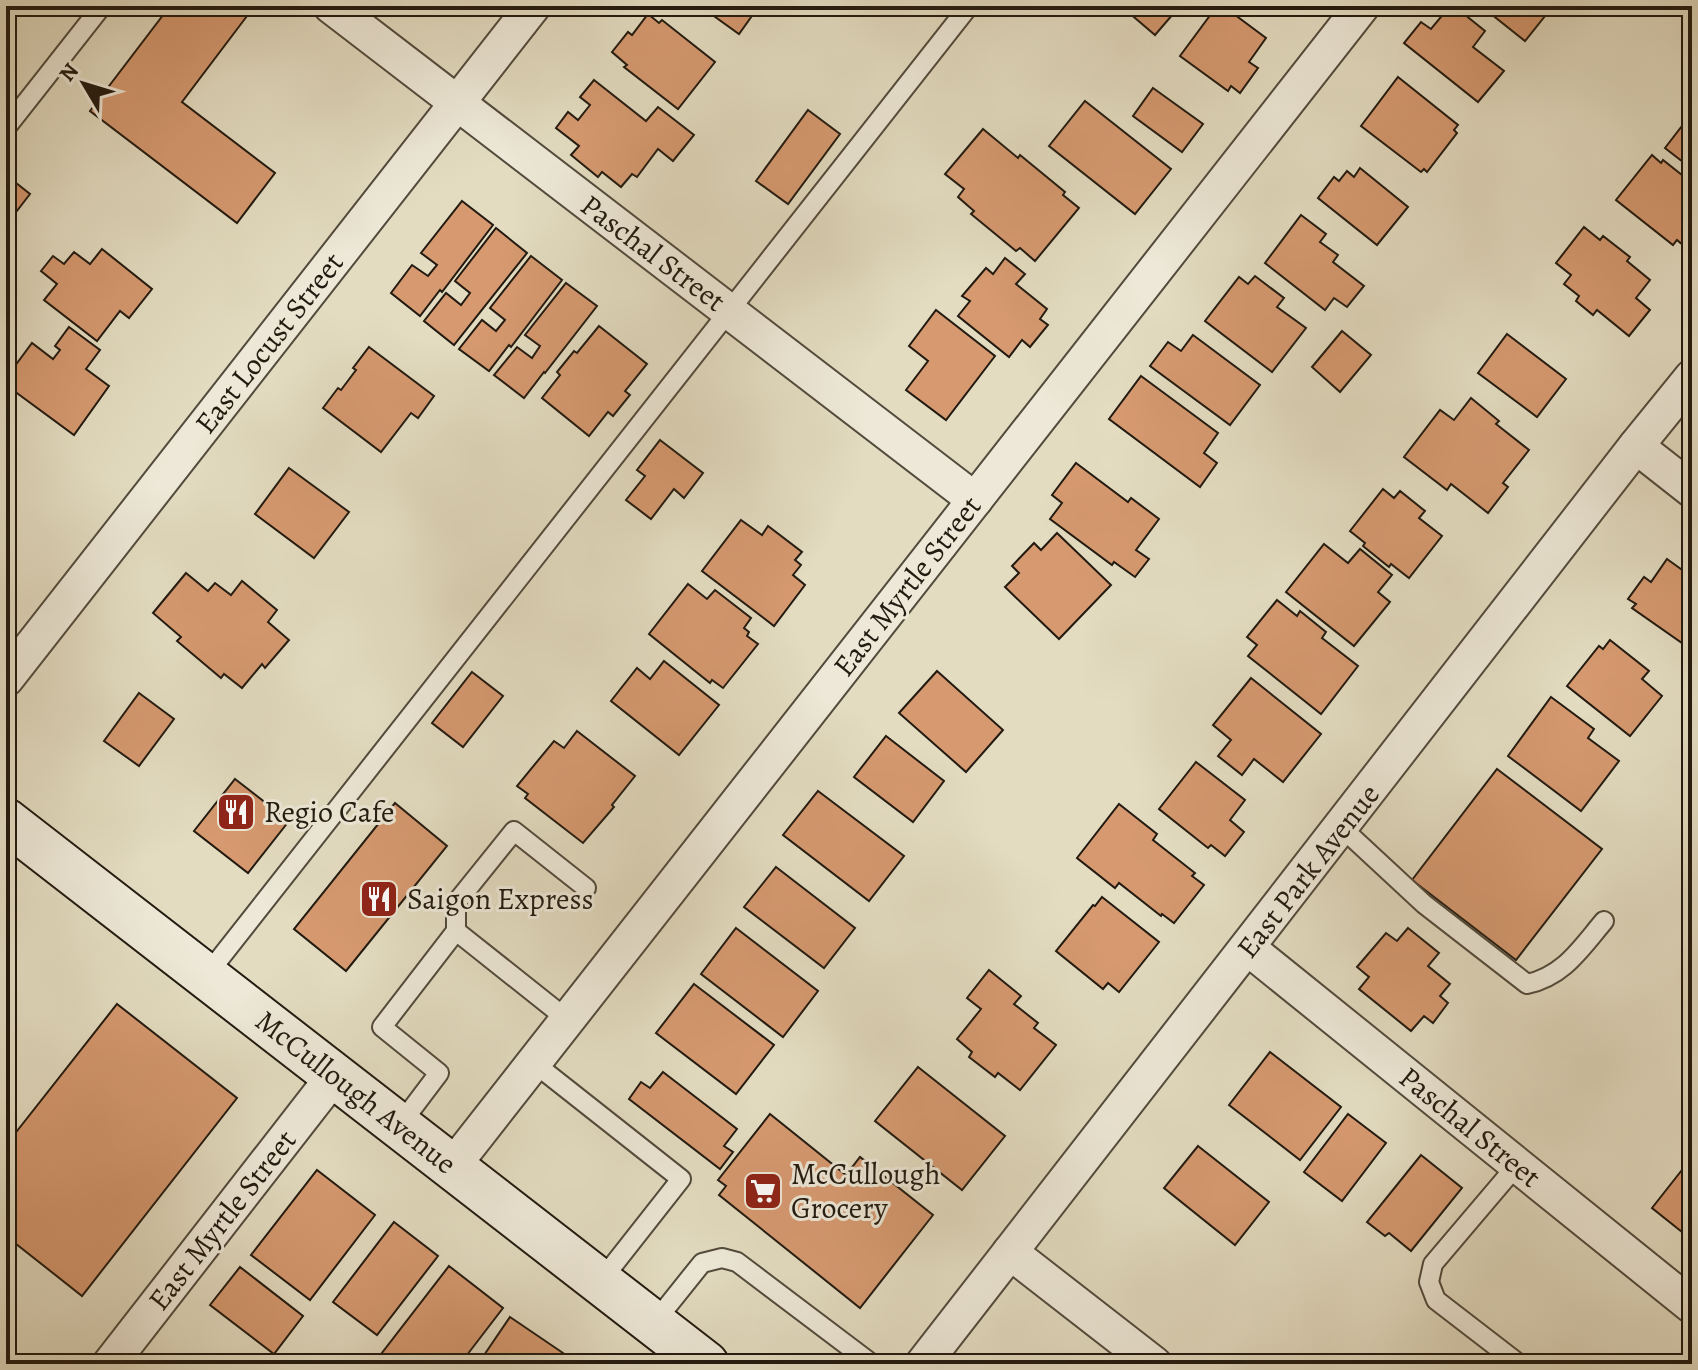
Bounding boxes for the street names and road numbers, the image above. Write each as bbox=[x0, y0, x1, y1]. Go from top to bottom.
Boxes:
street label: Paschal Street bbox=[572, 185, 734, 321]
street label: East Locust Street bbox=[186, 244, 352, 442]
street label: East Myrtle Street bbox=[824, 487, 990, 685]
street label: East Park Avenue bbox=[1227, 776, 1389, 966]
street label: McCullough Avenue bbox=[247, 1001, 465, 1183]
street label: Paschal Street bbox=[1391, 1057, 1549, 1197]
street label: East Myrtle Street bbox=[139, 1121, 305, 1319]

